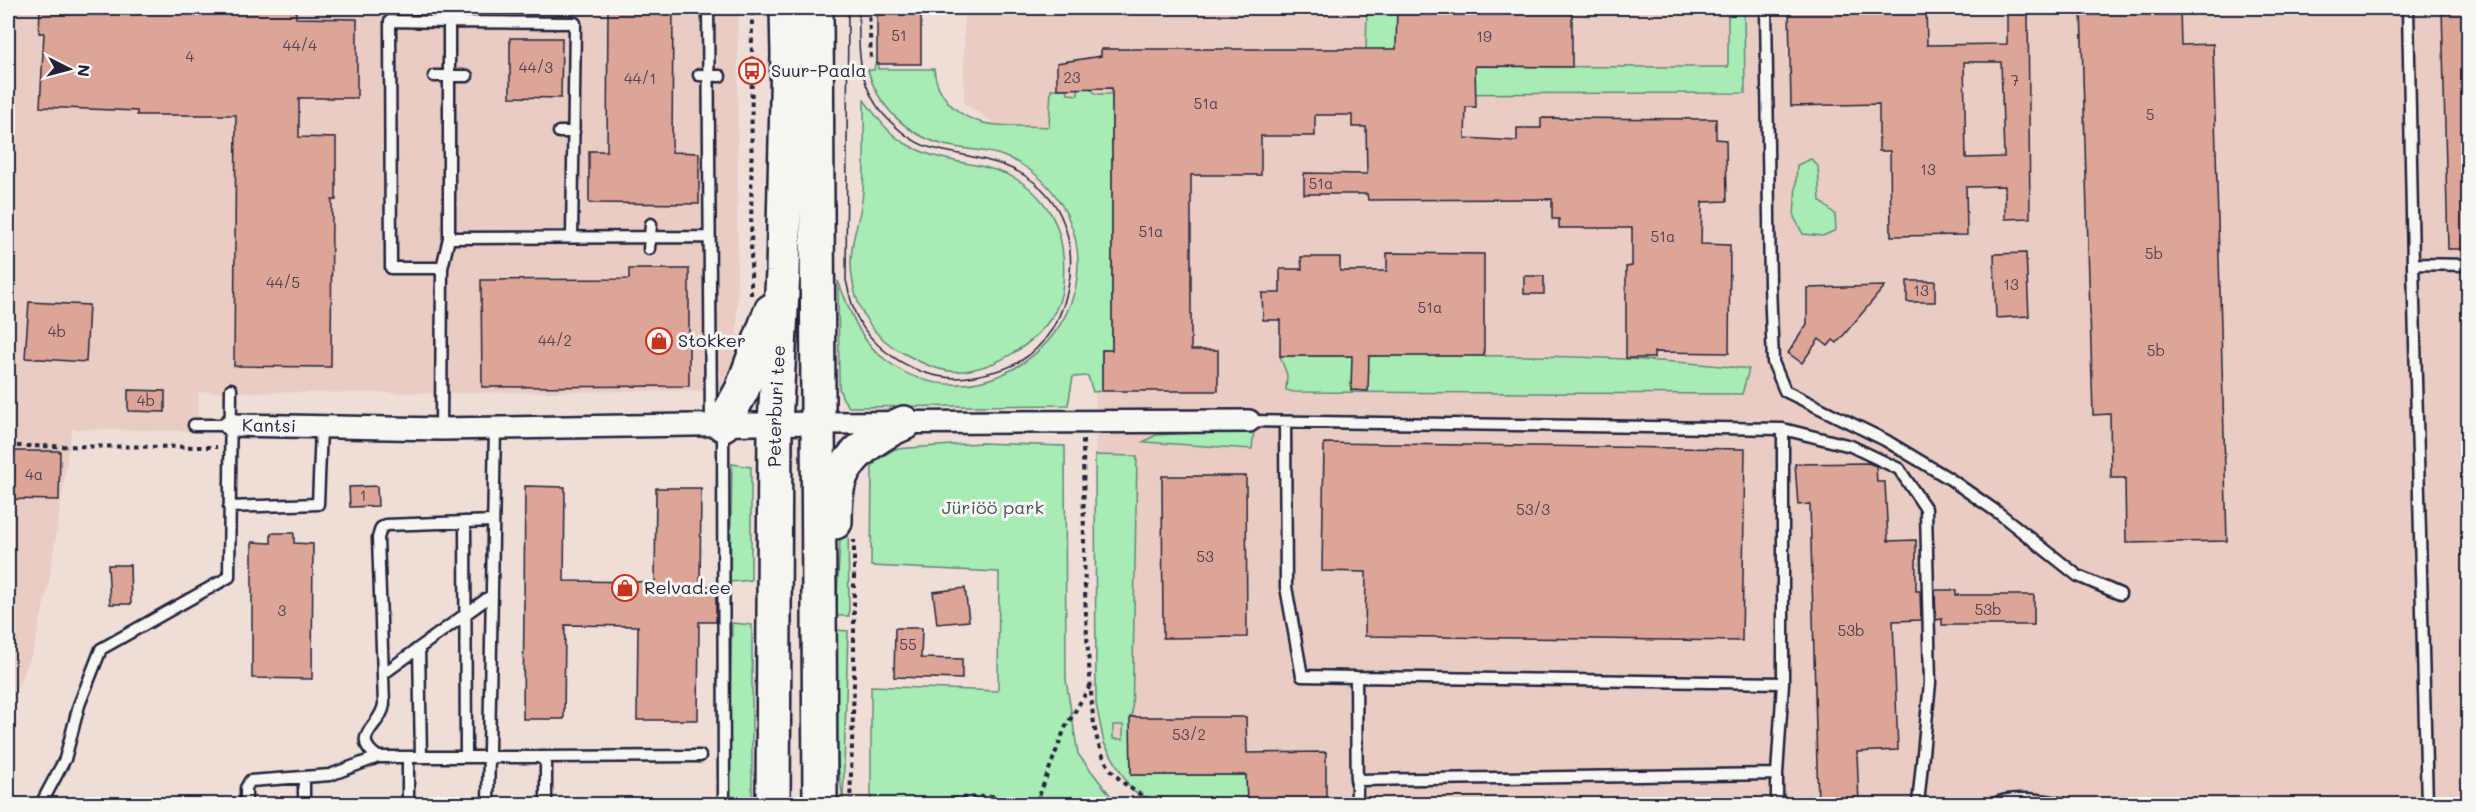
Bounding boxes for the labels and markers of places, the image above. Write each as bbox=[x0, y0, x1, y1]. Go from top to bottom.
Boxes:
bus stop icon: Suur-Paala bbox=[737, 56, 767, 86]
place label: Suur-Paala bbox=[771, 58, 867, 82]
shop icon: Stokker bbox=[644, 326, 674, 356]
place label: Stokker bbox=[678, 328, 746, 352]
shop icon: Relvad.ee bbox=[610, 573, 640, 603]
place label: Relvad.ee bbox=[644, 575, 731, 599]

